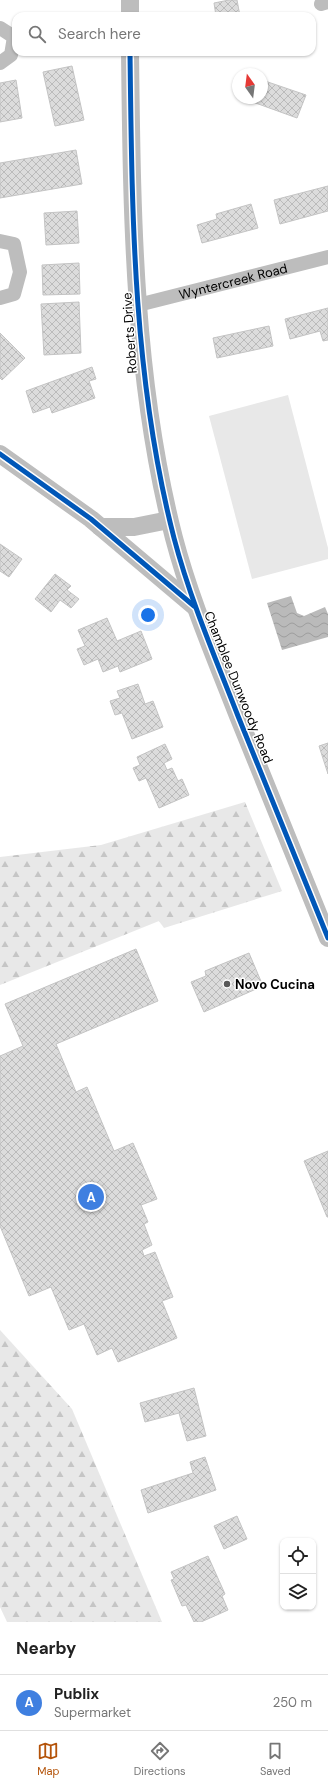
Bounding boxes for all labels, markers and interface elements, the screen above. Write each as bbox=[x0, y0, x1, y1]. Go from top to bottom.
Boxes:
search box bbox=[12, 12, 316, 56]
icon: search bbox=[26, 23, 48, 45]
text: Search here bbox=[58, 24, 141, 44]
north arrow bbox=[232, 68, 268, 104]
street label: Wyntercreek Road bbox=[177, 260, 289, 303]
street label: Roberts Drive bbox=[118, 292, 141, 374]
your location bbox=[138, 605, 158, 625]
street label: Chamblee Dunwoody Road bbox=[200, 609, 277, 766]
place label: Novo Cucina bbox=[235, 976, 315, 993]
marker: Novo Cucina bbox=[222, 979, 232, 989]
pin: A bbox=[78, 1182, 104, 1212]
map controls bbox=[280, 1538, 316, 1610]
button: locate bbox=[280, 1538, 316, 1574]
button: layers bbox=[280, 1574, 316, 1610]
text: Nearby bbox=[16, 1637, 76, 1659]
text: Publix bbox=[54, 1684, 99, 1704]
text: A bbox=[24, 1694, 34, 1711]
text: 250 m bbox=[273, 1694, 312, 1711]
text: Supermarket bbox=[54, 1704, 131, 1721]
tab: Map bbox=[37, 1740, 59, 1778]
tab: Directions bbox=[134, 1740, 186, 1778]
tab: Saved bbox=[260, 1740, 291, 1778]

